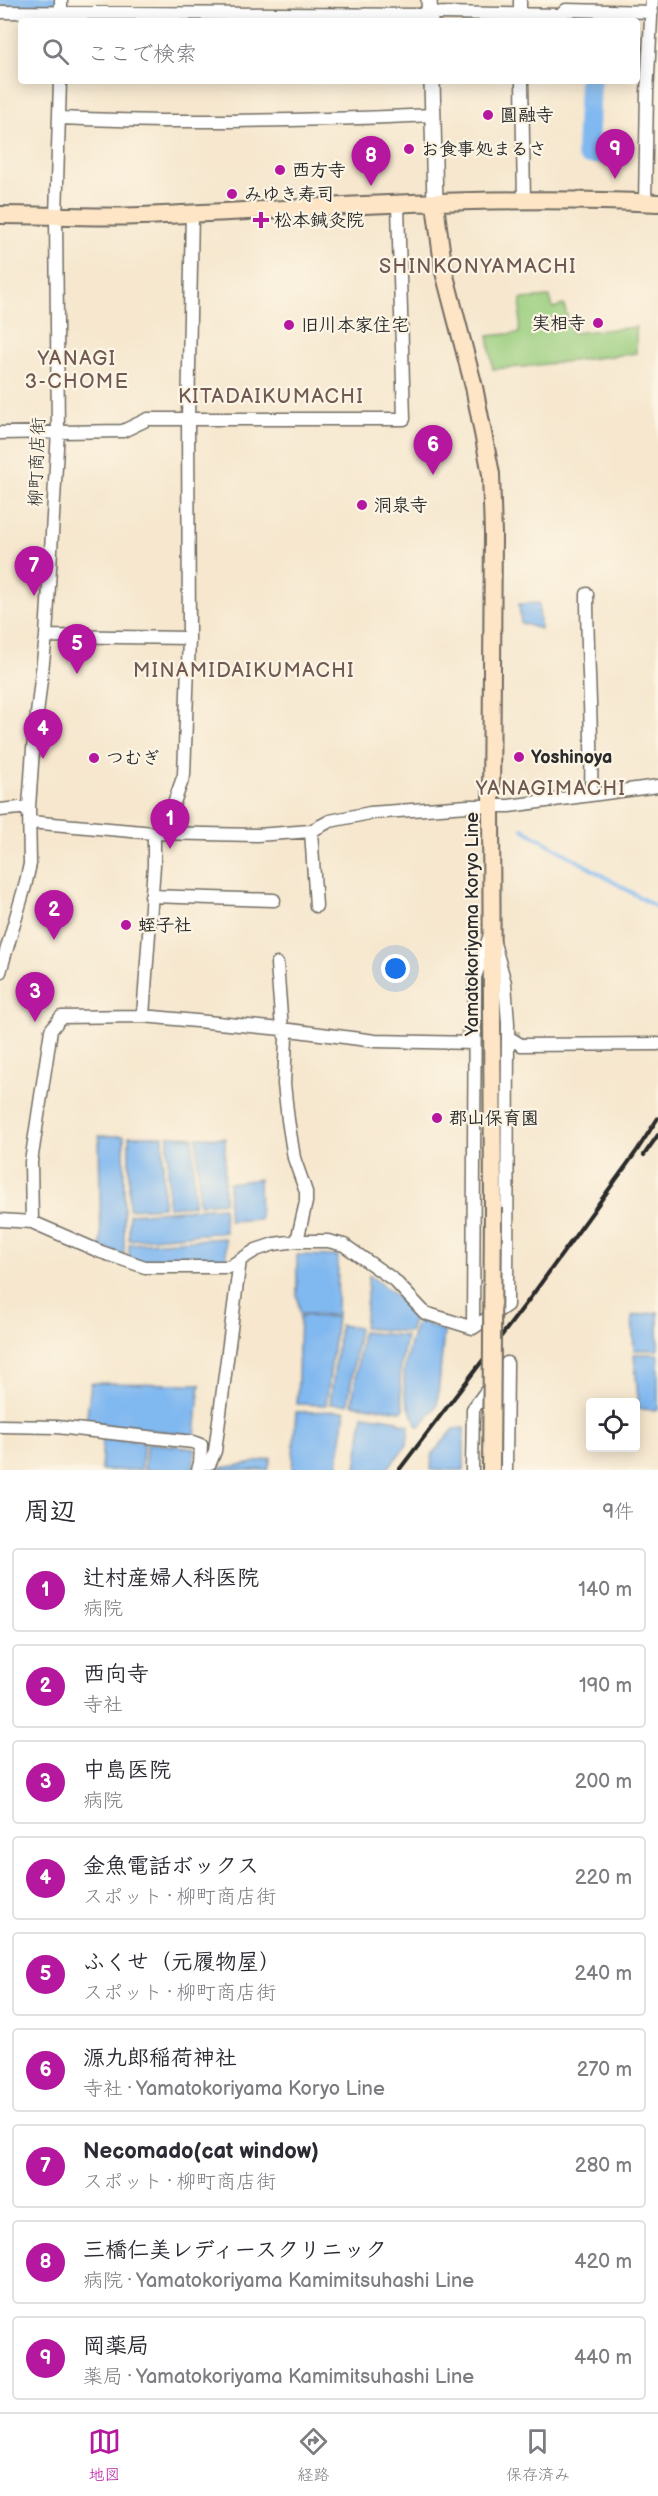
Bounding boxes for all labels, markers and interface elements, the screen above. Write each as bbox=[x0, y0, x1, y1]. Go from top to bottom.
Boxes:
search box bbox=[18, 18, 640, 84]
icon: search bbox=[39, 35, 72, 68]
text: ここで検索 bbox=[87, 41, 197, 68]
place label: 圓融寺 bbox=[500, 105, 554, 126]
marker: 圓融寺 bbox=[481, 108, 495, 122]
pin: 9 bbox=[596, 130, 634, 179]
pin: 8 bbox=[352, 136, 391, 186]
place label: お食事処まるさ bbox=[421, 139, 547, 160]
marker: お食事処まるさ bbox=[402, 142, 416, 156]
place label: 西方寺 bbox=[292, 160, 346, 181]
marker: 西方寺 bbox=[273, 163, 287, 177]
place label: みゆき寿司 bbox=[244, 184, 334, 205]
marker: みゆき寿司 bbox=[225, 187, 239, 201]
place label: 松本鍼灸院 bbox=[274, 210, 364, 231]
marker: 松本鍼灸院 bbox=[252, 211, 270, 229]
district label: SHINKONYAMACHI bbox=[379, 255, 577, 279]
place label: 実相寺 bbox=[532, 313, 586, 334]
place label: 旧川本家住宅 bbox=[301, 315, 409, 336]
marker: 実相寺 bbox=[591, 316, 605, 330]
marker: 旧川本家住宅 bbox=[282, 318, 296, 332]
district label: YANAGI 3-CHOME bbox=[25, 347, 129, 394]
district label: KITADAIKUMACHI bbox=[178, 385, 364, 409]
street label: 柳町商店街 bbox=[25, 417, 49, 507]
pin: 6 bbox=[414, 426, 452, 475]
place label: 洞泉寺 bbox=[374, 495, 428, 516]
marker: 洞泉寺 bbox=[355, 498, 369, 512]
pin: 7 bbox=[15, 546, 54, 596]
pin: 5 bbox=[58, 624, 97, 674]
district label: MINAMIDAIKUMACHI bbox=[133, 659, 355, 683]
pin: 4 bbox=[24, 710, 63, 759]
place label: Yoshinoya bbox=[531, 747, 612, 768]
place label: つむぎ bbox=[106, 748, 160, 769]
marker: Yoshinoya bbox=[512, 750, 526, 764]
marker: つむぎ bbox=[87, 751, 101, 765]
district label: YANAGIMACHI bbox=[475, 777, 626, 801]
pin: 1 bbox=[150, 800, 190, 849]
street label: Yamatokoriyama Koryo Line bbox=[462, 812, 483, 1037]
pin: 2 bbox=[34, 890, 74, 940]
place label: 蛭子社 bbox=[138, 915, 192, 936]
marker: 蛭子社 bbox=[119, 918, 133, 932]
your location bbox=[381, 954, 410, 983]
pin: 3 bbox=[15, 972, 54, 1022]
place label: 郡山保育園 bbox=[449, 1108, 539, 1129]
marker: 郡山保育園 bbox=[430, 1111, 444, 1125]
map controls bbox=[586, 1398, 640, 1452]
button: locate bbox=[586, 1398, 640, 1452]
text: 周辺 bbox=[24, 1497, 76, 1528]
text: 9件 bbox=[602, 1500, 634, 1524]
text: 辻村産婦人科医院 bbox=[83, 1565, 259, 1592]
text: 1 bbox=[41, 1578, 50, 1602]
text: 140 m bbox=[578, 1578, 632, 1602]
text: 病院 bbox=[83, 1597, 123, 1621]
text: 西向寺 bbox=[83, 1661, 149, 1688]
text: 2 bbox=[40, 1674, 51, 1698]
text: 190 m bbox=[579, 1674, 632, 1698]
text: 寺社 bbox=[83, 1693, 123, 1717]
text: 中島医院 bbox=[83, 1757, 171, 1784]
text: 3 bbox=[40, 1770, 51, 1794]
text: 200 m bbox=[575, 1770, 632, 1794]
text: 病院 bbox=[83, 1789, 123, 1813]
text: 金魚電話ボックス bbox=[83, 1853, 259, 1880]
text: 4 bbox=[40, 1866, 51, 1890]
text: 220 m bbox=[575, 1866, 632, 1890]
text: スポット · 柳町商店街 bbox=[83, 1885, 276, 1909]
text: ふくせ（元履物屋） bbox=[83, 1949, 281, 1976]
text: 5 bbox=[40, 1962, 51, 1986]
text: 240 m bbox=[575, 1962, 632, 1986]
text: スポット · 柳町商店街 bbox=[83, 1981, 276, 2005]
text: 源九郎稲荷神社 bbox=[83, 2045, 237, 2072]
text: 6 bbox=[39, 2058, 52, 2082]
text: 270 m bbox=[577, 2058, 632, 2082]
text: 寺社 · Yamatokoriyama Koryo Line bbox=[83, 2077, 385, 2101]
text: Necomado(cat window) bbox=[83, 2138, 319, 2165]
text: 7 bbox=[40, 2154, 51, 2178]
text: 280 m bbox=[575, 2154, 632, 2178]
text: スポット · 柳町商店街 bbox=[83, 2170, 276, 2194]
text: 三橋仁美レディースクリニック bbox=[83, 2237, 387, 2264]
text: 8 bbox=[39, 2250, 52, 2274]
text: 420 m bbox=[574, 2250, 632, 2274]
text: 病院 · Yamatokoriyama Kamimitsuhashi Line bbox=[83, 2269, 474, 2293]
text: 岡薬局 bbox=[83, 2333, 149, 2360]
text: 9 bbox=[40, 2346, 51, 2370]
text: 440 m bbox=[574, 2346, 632, 2370]
text: 薬局 · Yamatokoriyama Kamimitsuhashi Line bbox=[83, 2365, 474, 2389]
tab: 地図 bbox=[88, 2425, 121, 2485]
tab: 経路 bbox=[297, 2425, 330, 2485]
tab: 保存済み bbox=[506, 2425, 570, 2485]

